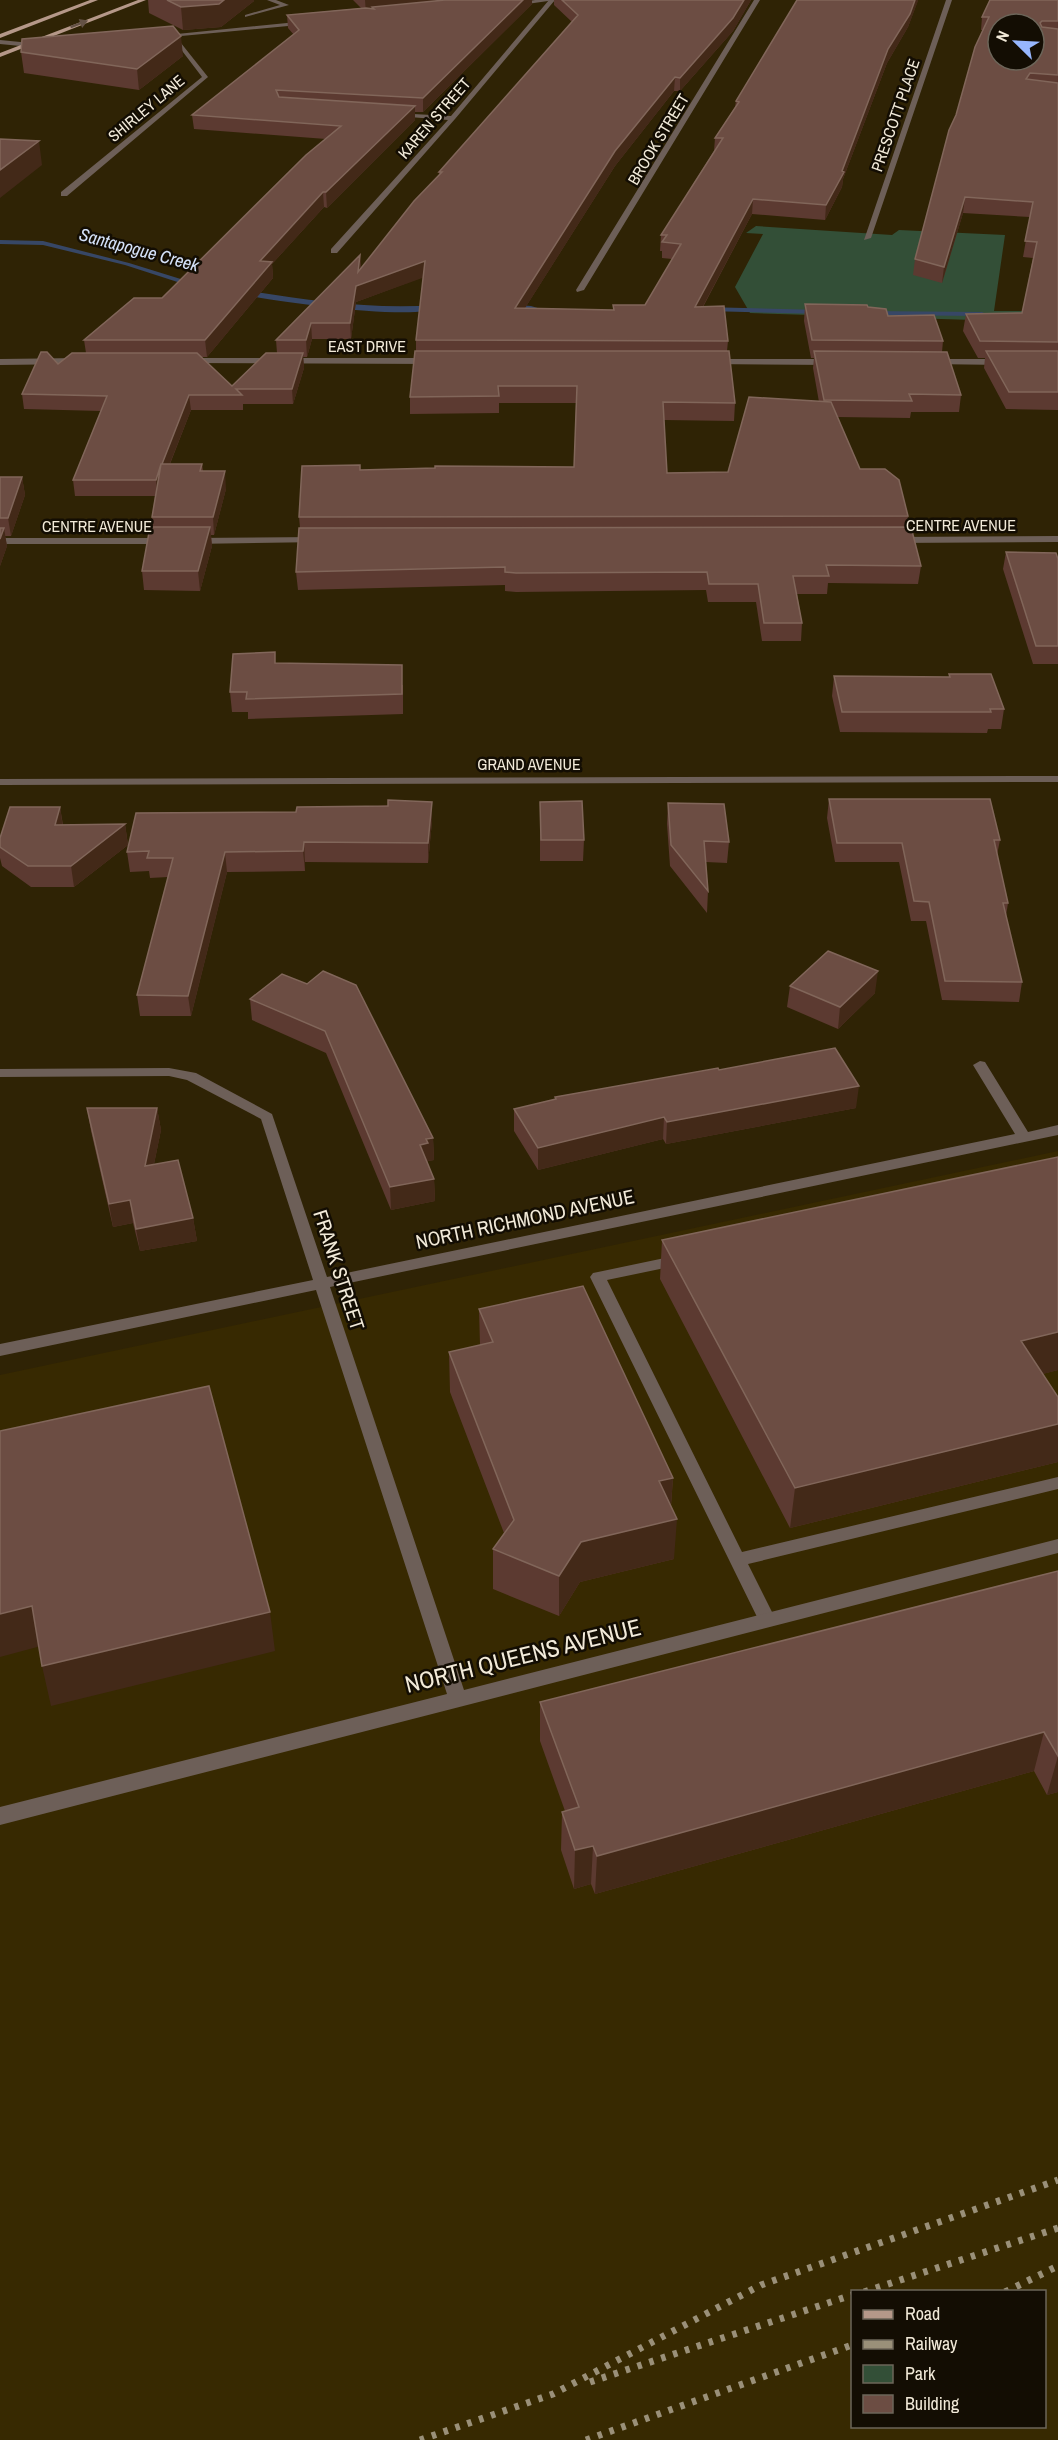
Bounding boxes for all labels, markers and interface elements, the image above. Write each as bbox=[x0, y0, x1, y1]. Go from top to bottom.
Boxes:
north arrow bbox=[986, 12, 1046, 72]
one-way arrow bbox=[70, 19, 88, 28]
text: N bbox=[990, 27, 1014, 45]
street label: PRESCOTT PLACE bbox=[865, 56, 925, 174]
street label: SHIRLEY LANE bbox=[103, 69, 189, 147]
street label: KAREN STREET bbox=[393, 73, 475, 163]
street label: BROOK STREET bbox=[622, 89, 694, 189]
water label: Santapogue Creek bbox=[76, 222, 202, 278]
street label: EAST DRIVE bbox=[328, 335, 406, 357]
street label: CENTRE AVENUE bbox=[906, 514, 1016, 536]
street label: CENTRE AVENUE bbox=[42, 515, 152, 537]
street label: GRAND AVENUE bbox=[477, 753, 581, 775]
street label: NORTH RICHMOND AVENUE bbox=[413, 1182, 637, 1255]
street label: FRANK STREET bbox=[307, 1206, 372, 1333]
street label: NORTH QUEENS AVENUE bbox=[401, 1610, 644, 1700]
legend bbox=[851, 2290, 1046, 2428]
text: Road bbox=[905, 2301, 940, 2326]
text: Railway bbox=[905, 2331, 958, 2356]
text: Park bbox=[905, 2361, 936, 2386]
text: Building bbox=[905, 2391, 960, 2416]

